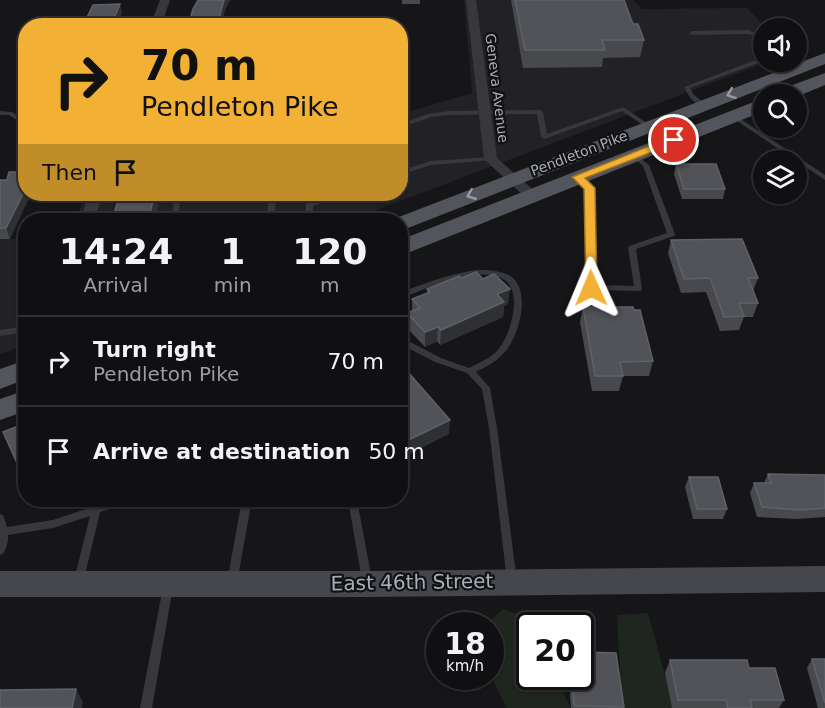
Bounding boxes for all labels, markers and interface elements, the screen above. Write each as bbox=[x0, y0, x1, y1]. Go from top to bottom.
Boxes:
map controls bbox=[753, 18, 807, 204]
button: sound bbox=[753, 18, 807, 72]
street label: Geneva Avenue bbox=[482, 32, 512, 144]
text: 70 m bbox=[141, 41, 258, 90]
icon: right bbox=[42, 42, 120, 120]
button: search bbox=[753, 84, 807, 138]
one-way arrow bbox=[726, 87, 737, 100]
text: Pendleton Pike bbox=[141, 91, 339, 122]
pin bbox=[648, 114, 699, 165]
icon: arrive bbox=[657, 123, 690, 156]
street label: Pendleton Pike bbox=[528, 127, 630, 179]
button: layers bbox=[753, 150, 807, 204]
icon: arrive bbox=[109, 156, 142, 189]
text: Then bbox=[42, 160, 97, 185]
one-way arrow bbox=[466, 188, 477, 200]
text: 14:24 bbox=[59, 231, 173, 272]
text: 1 bbox=[220, 231, 245, 272]
text: 120 bbox=[292, 231, 367, 272]
position arrow bbox=[559, 256, 623, 320]
text: Arrival bbox=[83, 273, 148, 297]
text: min bbox=[214, 273, 252, 297]
text: m bbox=[320, 273, 340, 297]
text: Turn right bbox=[93, 337, 216, 362]
icon: right bbox=[42, 345, 75, 378]
text: 70 m bbox=[328, 349, 384, 374]
text: Pendleton Pike bbox=[93, 362, 239, 386]
icon: arrive bbox=[42, 435, 75, 468]
text: Arrive at destination bbox=[93, 439, 350, 464]
text: 50 m bbox=[368, 439, 425, 464]
street label: East 46th Street bbox=[330, 569, 494, 595]
speed limit sign: 20 bbox=[516, 612, 594, 690]
text: 18 bbox=[444, 626, 486, 661]
text: km/h bbox=[446, 657, 484, 675]

